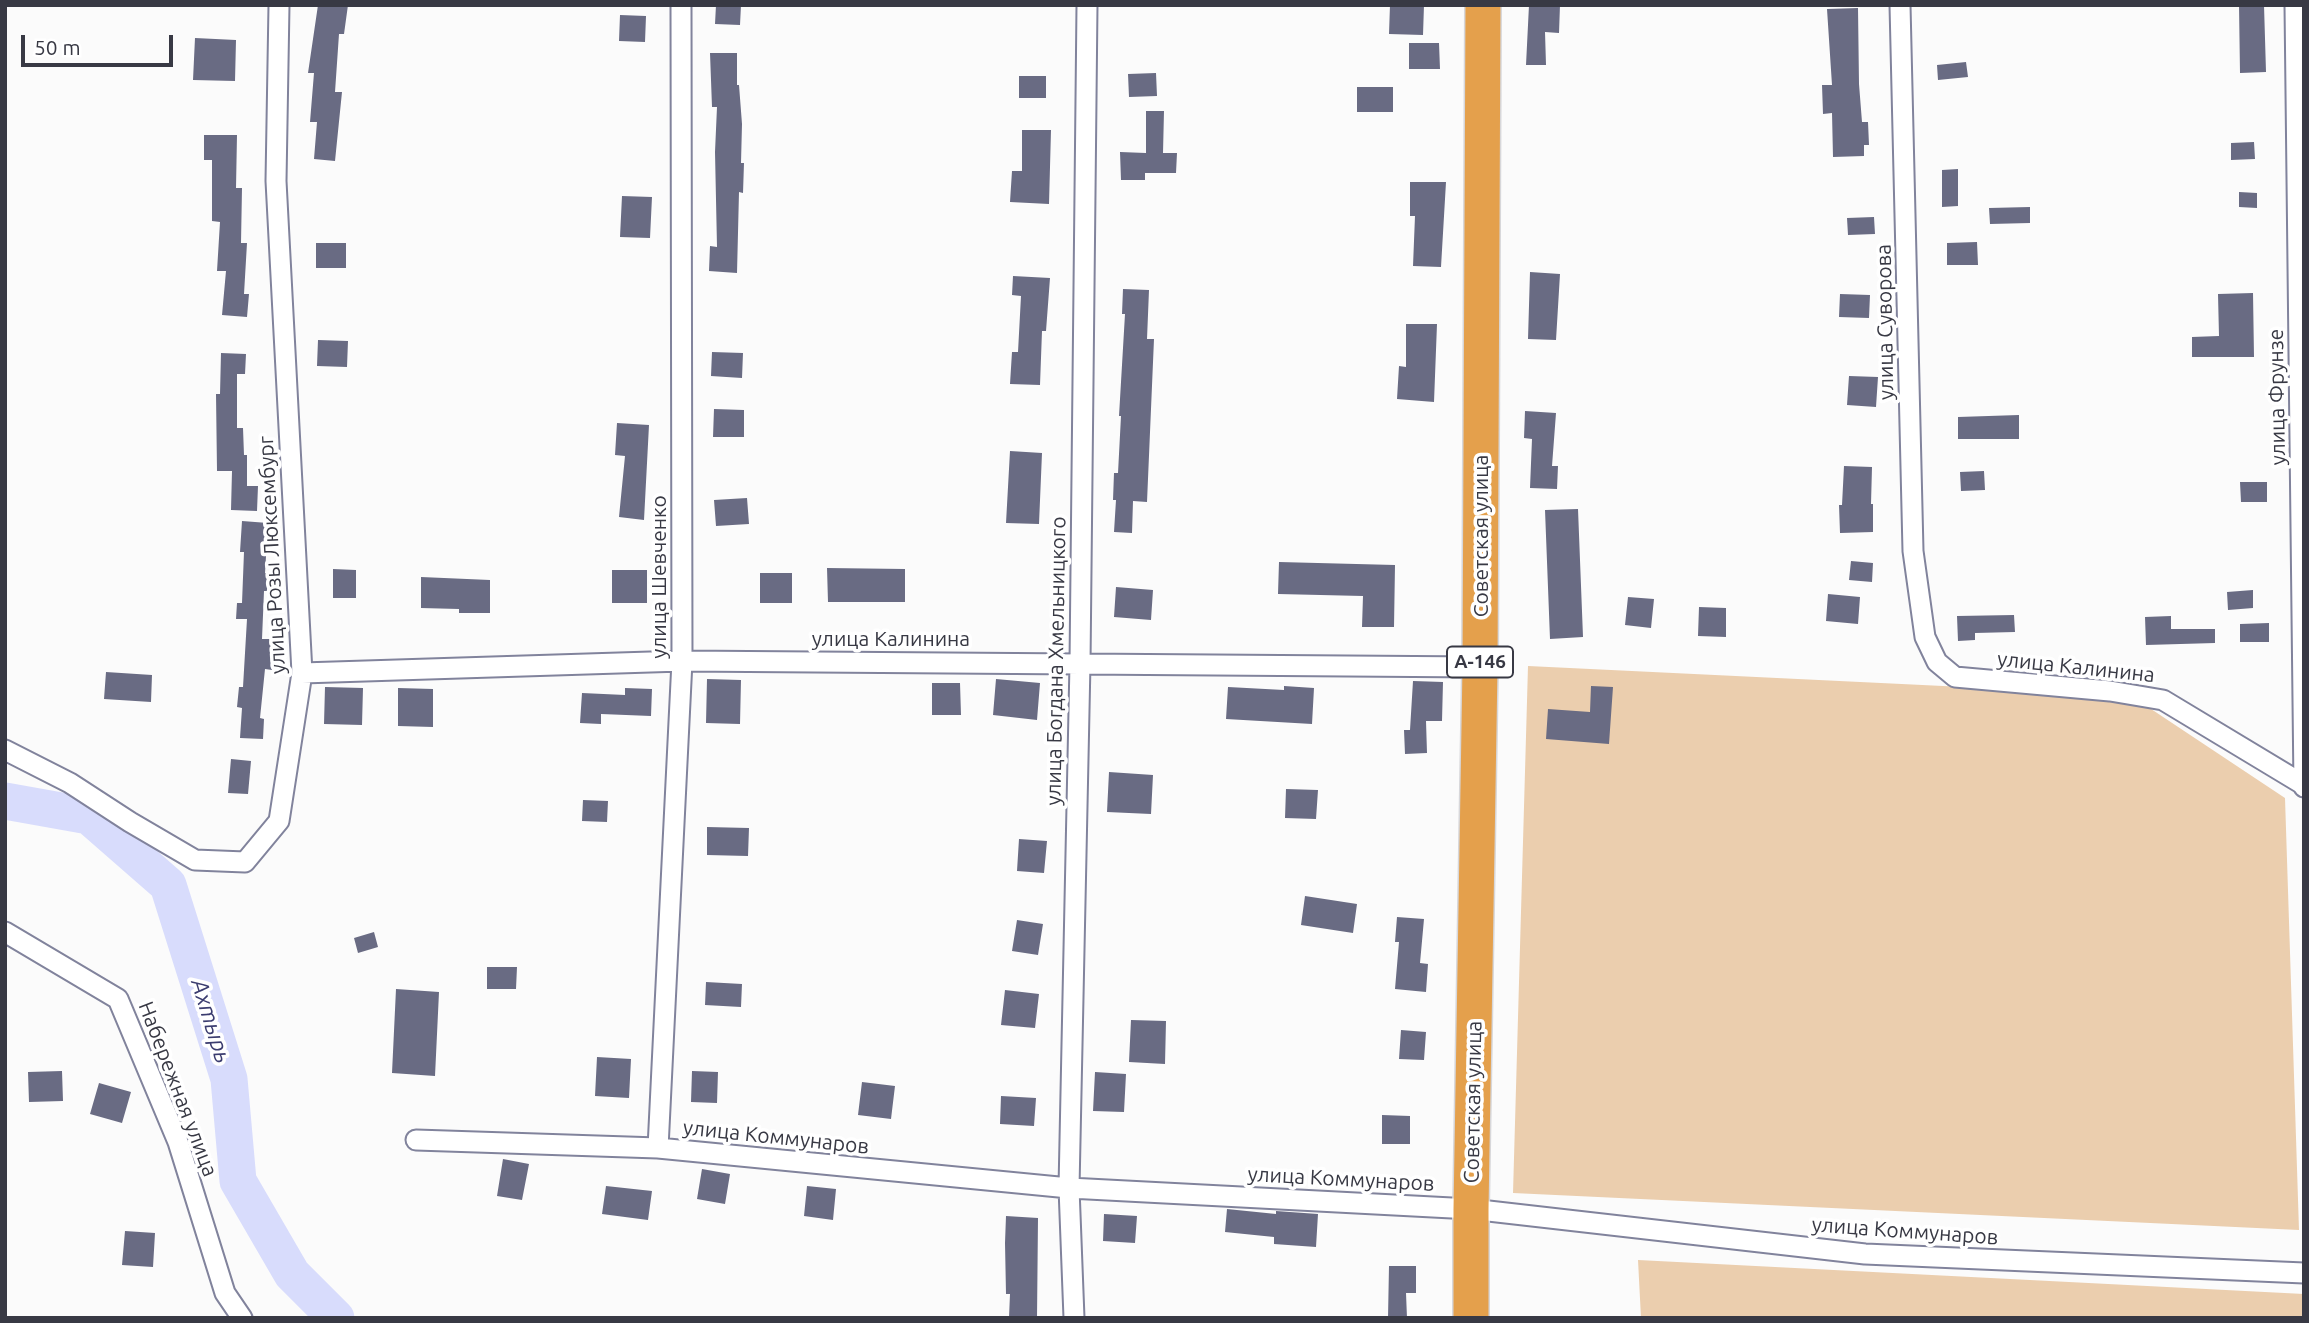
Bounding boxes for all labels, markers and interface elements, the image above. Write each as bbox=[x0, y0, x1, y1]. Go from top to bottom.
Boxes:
scale bar bbox=[24, 21, 177, 65]
text: 50 m bbox=[34, 35, 81, 59]
street label: улица Суворова bbox=[1871, 244, 1899, 400]
street label: улица Фрунзе bbox=[2263, 328, 2291, 466]
street label: улица Розы Люксембург bbox=[253, 435, 291, 675]
street label: Советская улица bbox=[1468, 455, 1494, 617]
street label: улица Шевченко bbox=[646, 495, 672, 659]
street label: улица Богдана Хмельницкого bbox=[1041, 516, 1071, 806]
street label: улица Калинина bbox=[812, 626, 970, 652]
road number: А-146 bbox=[1447, 646, 1513, 678]
street label: улица Калинина bbox=[1996, 646, 2156, 688]
water label: Ахтырь bbox=[185, 976, 237, 1066]
street label: Набережная улица bbox=[133, 998, 223, 1180]
street label: Советская улица bbox=[1459, 1021, 1487, 1183]
street label: улица Коммунаров bbox=[682, 1115, 870, 1159]
street label: улица Коммунаров bbox=[1247, 1162, 1435, 1196]
street label: улица Коммунаров bbox=[1811, 1212, 1999, 1250]

